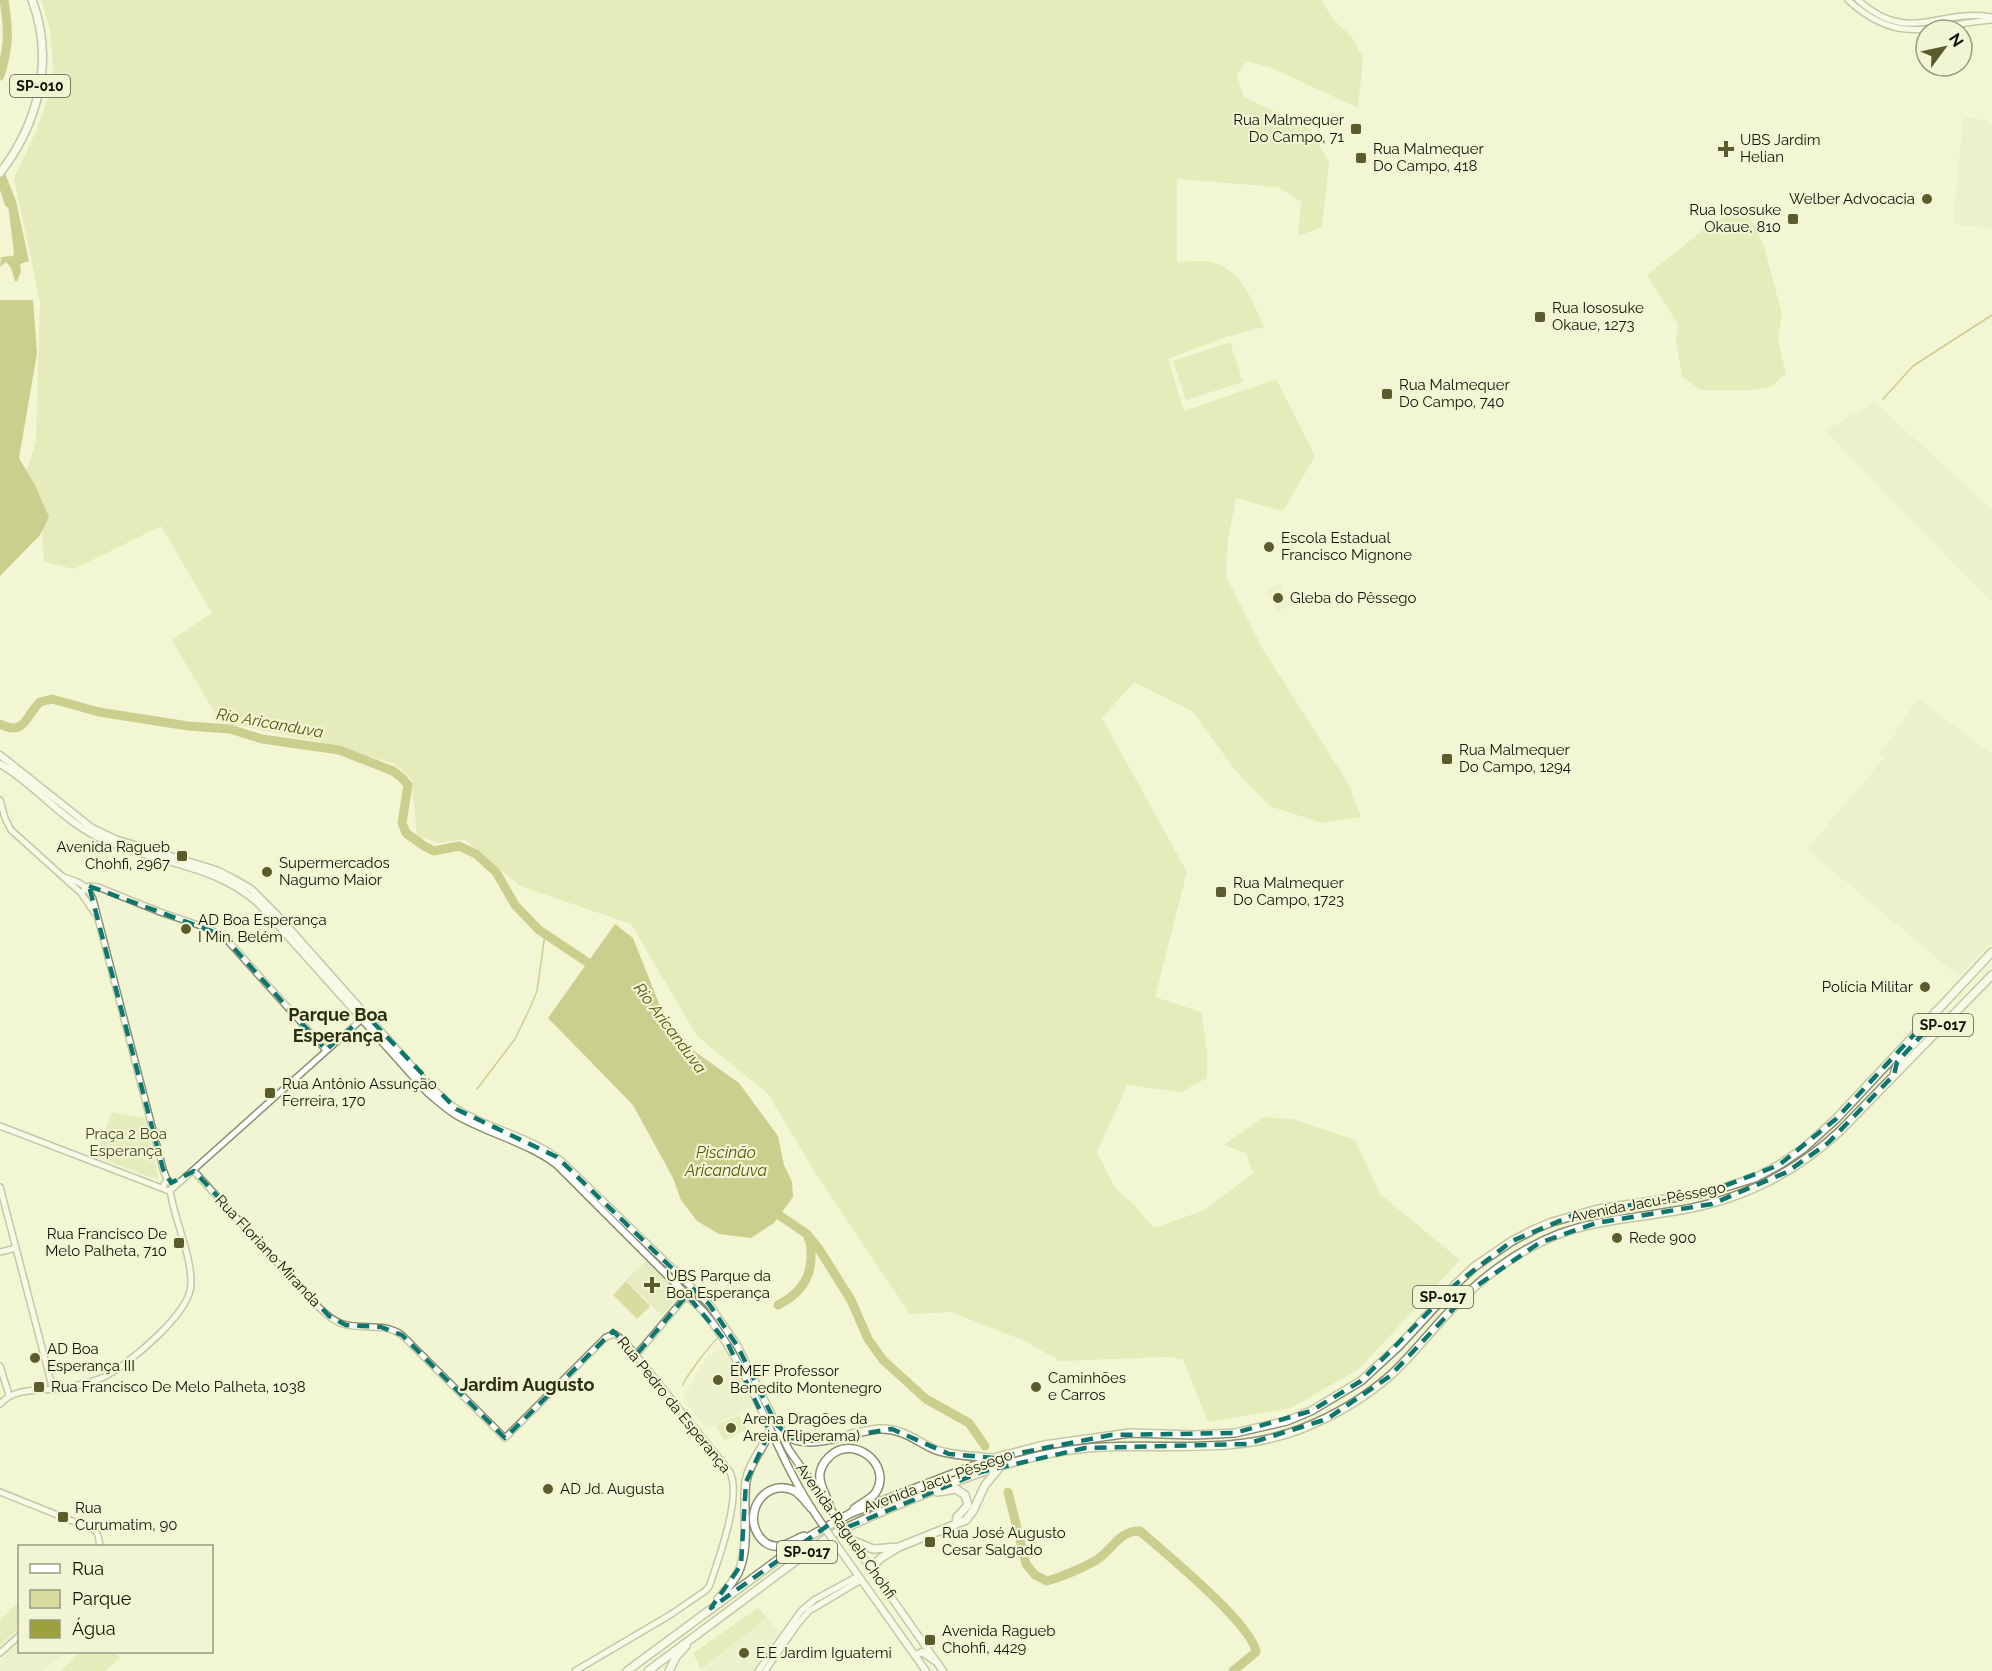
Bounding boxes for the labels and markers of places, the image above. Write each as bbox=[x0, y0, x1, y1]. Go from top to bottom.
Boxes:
place label: Rua Malmequer Do Campo, 71 bbox=[1233, 111, 1345, 146]
marker: Rua Malmequer Do Campo, 71 bbox=[1349, 122, 1363, 136]
place label: UBS Jardim Helian bbox=[1740, 131, 1821, 166]
place label: Rua Malmequer Do Campo, 418 bbox=[1373, 140, 1484, 175]
marker: UBS Jardim Helian bbox=[1717, 140, 1735, 158]
marker: Rua Malmequer Do Campo, 418 bbox=[1354, 151, 1368, 165]
place label: Welber Advocacia bbox=[1789, 190, 1915, 208]
marker: Welber Advocacia bbox=[1920, 192, 1934, 206]
place label: Rua Iososuke Okaue, 810 bbox=[1689, 201, 1781, 236]
marker: Rua Iososuke Okaue, 810 bbox=[1786, 212, 1800, 226]
place label: Rua Iososuke Okaue, 1273 bbox=[1552, 299, 1644, 334]
marker: Rua Iososuke Okaue, 1273 bbox=[1533, 310, 1547, 324]
place label: Rua Malmequer Do Campo, 740 bbox=[1399, 376, 1510, 411]
marker: Rua Malmequer Do Campo, 740 bbox=[1380, 387, 1394, 401]
place label: Escola Estadual Francisco Mignone bbox=[1281, 529, 1412, 564]
marker: Escola Estadual Francisco Mignone bbox=[1262, 540, 1276, 554]
place label: Gleba do Pêssego bbox=[1290, 589, 1417, 607]
marker: Gleba do Pêssego bbox=[1271, 591, 1285, 605]
place label: Rua Malmequer Do Campo, 1294 bbox=[1459, 741, 1571, 776]
marker: Rua Malmequer Do Campo, 1294 bbox=[1440, 752, 1454, 766]
place label: Avenida Ragueb Chohfi, 2967 bbox=[56, 838, 170, 873]
marker: Avenida Ragueb Chohfi, 2967 bbox=[175, 849, 189, 863]
place label: Supermercados Nagumo Maior bbox=[279, 854, 390, 889]
marker: Supermercados Nagumo Maior bbox=[260, 865, 274, 879]
place label: Rua Malmequer Do Campo, 1723 bbox=[1233, 874, 1344, 909]
marker: Rua Malmequer Do Campo, 1723 bbox=[1214, 885, 1228, 899]
place label: AD Boa Esperança I Min. Belém bbox=[198, 911, 327, 946]
marker: AD Boa Esperança I Min. Belém bbox=[179, 922, 193, 936]
place label: Polícia Militar bbox=[1822, 978, 1914, 996]
marker: Polícia Militar bbox=[1918, 980, 1932, 994]
place label: Rua Antônio Assunção Ferreira, 170 bbox=[282, 1075, 437, 1110]
marker: Rua Antônio Assunção Ferreira, 170 bbox=[263, 1086, 277, 1100]
place label: Rua Francisco De Melo Palheta, 710 bbox=[45, 1225, 167, 1260]
place label: Rede 900 bbox=[1629, 1229, 1696, 1247]
marker: Rede 900 bbox=[1610, 1231, 1624, 1245]
marker: Rua Francisco De Melo Palheta, 710 bbox=[172, 1236, 186, 1250]
place label: UBS Parque da Boa Esperança bbox=[666, 1267, 771, 1302]
marker: UBS Parque da Boa Esperança bbox=[643, 1276, 661, 1294]
place label: AD Boa Esperança III bbox=[47, 1340, 135, 1375]
marker: AD Boa Esperança III bbox=[28, 1351, 42, 1365]
place label: EMEF Professor Benedito Montenegro bbox=[730, 1362, 882, 1397]
place label: Caminhões e Carros bbox=[1048, 1369, 1126, 1404]
marker: EMEF Professor Benedito Montenegro bbox=[711, 1373, 725, 1387]
place label: Rua Francisco De Melo Palheta, 1038 bbox=[51, 1378, 306, 1396]
marker: Rua Francisco De Melo Palheta, 1038 bbox=[32, 1380, 46, 1394]
marker: Caminhões e Carros bbox=[1029, 1380, 1043, 1394]
place label: Arena Dragões da Areia (Fliperama) bbox=[743, 1410, 867, 1445]
marker: Arena Dragões da Areia (Fliperama) bbox=[724, 1421, 738, 1435]
place label: AD Jd. Augusta bbox=[560, 1480, 664, 1498]
marker: AD Jd. Augusta bbox=[541, 1482, 555, 1496]
place label: Rua Curumatim, 90 bbox=[75, 1499, 178, 1534]
marker: Rua Curumatim, 90 bbox=[56, 1510, 70, 1524]
place label: Rua José Augusto Cesar Salgado bbox=[942, 1524, 1066, 1559]
marker: Rua José Augusto Cesar Salgado bbox=[923, 1535, 937, 1549]
place label: Avenida Ragueb Chohfi, 4429 bbox=[942, 1622, 1056, 1657]
marker: Avenida Ragueb Chohfi, 4429 bbox=[923, 1633, 937, 1647]
place label: E.E Jardim Iguatemi bbox=[756, 1644, 892, 1662]
marker: E.E Jardim Iguatemi bbox=[737, 1646, 751, 1660]

